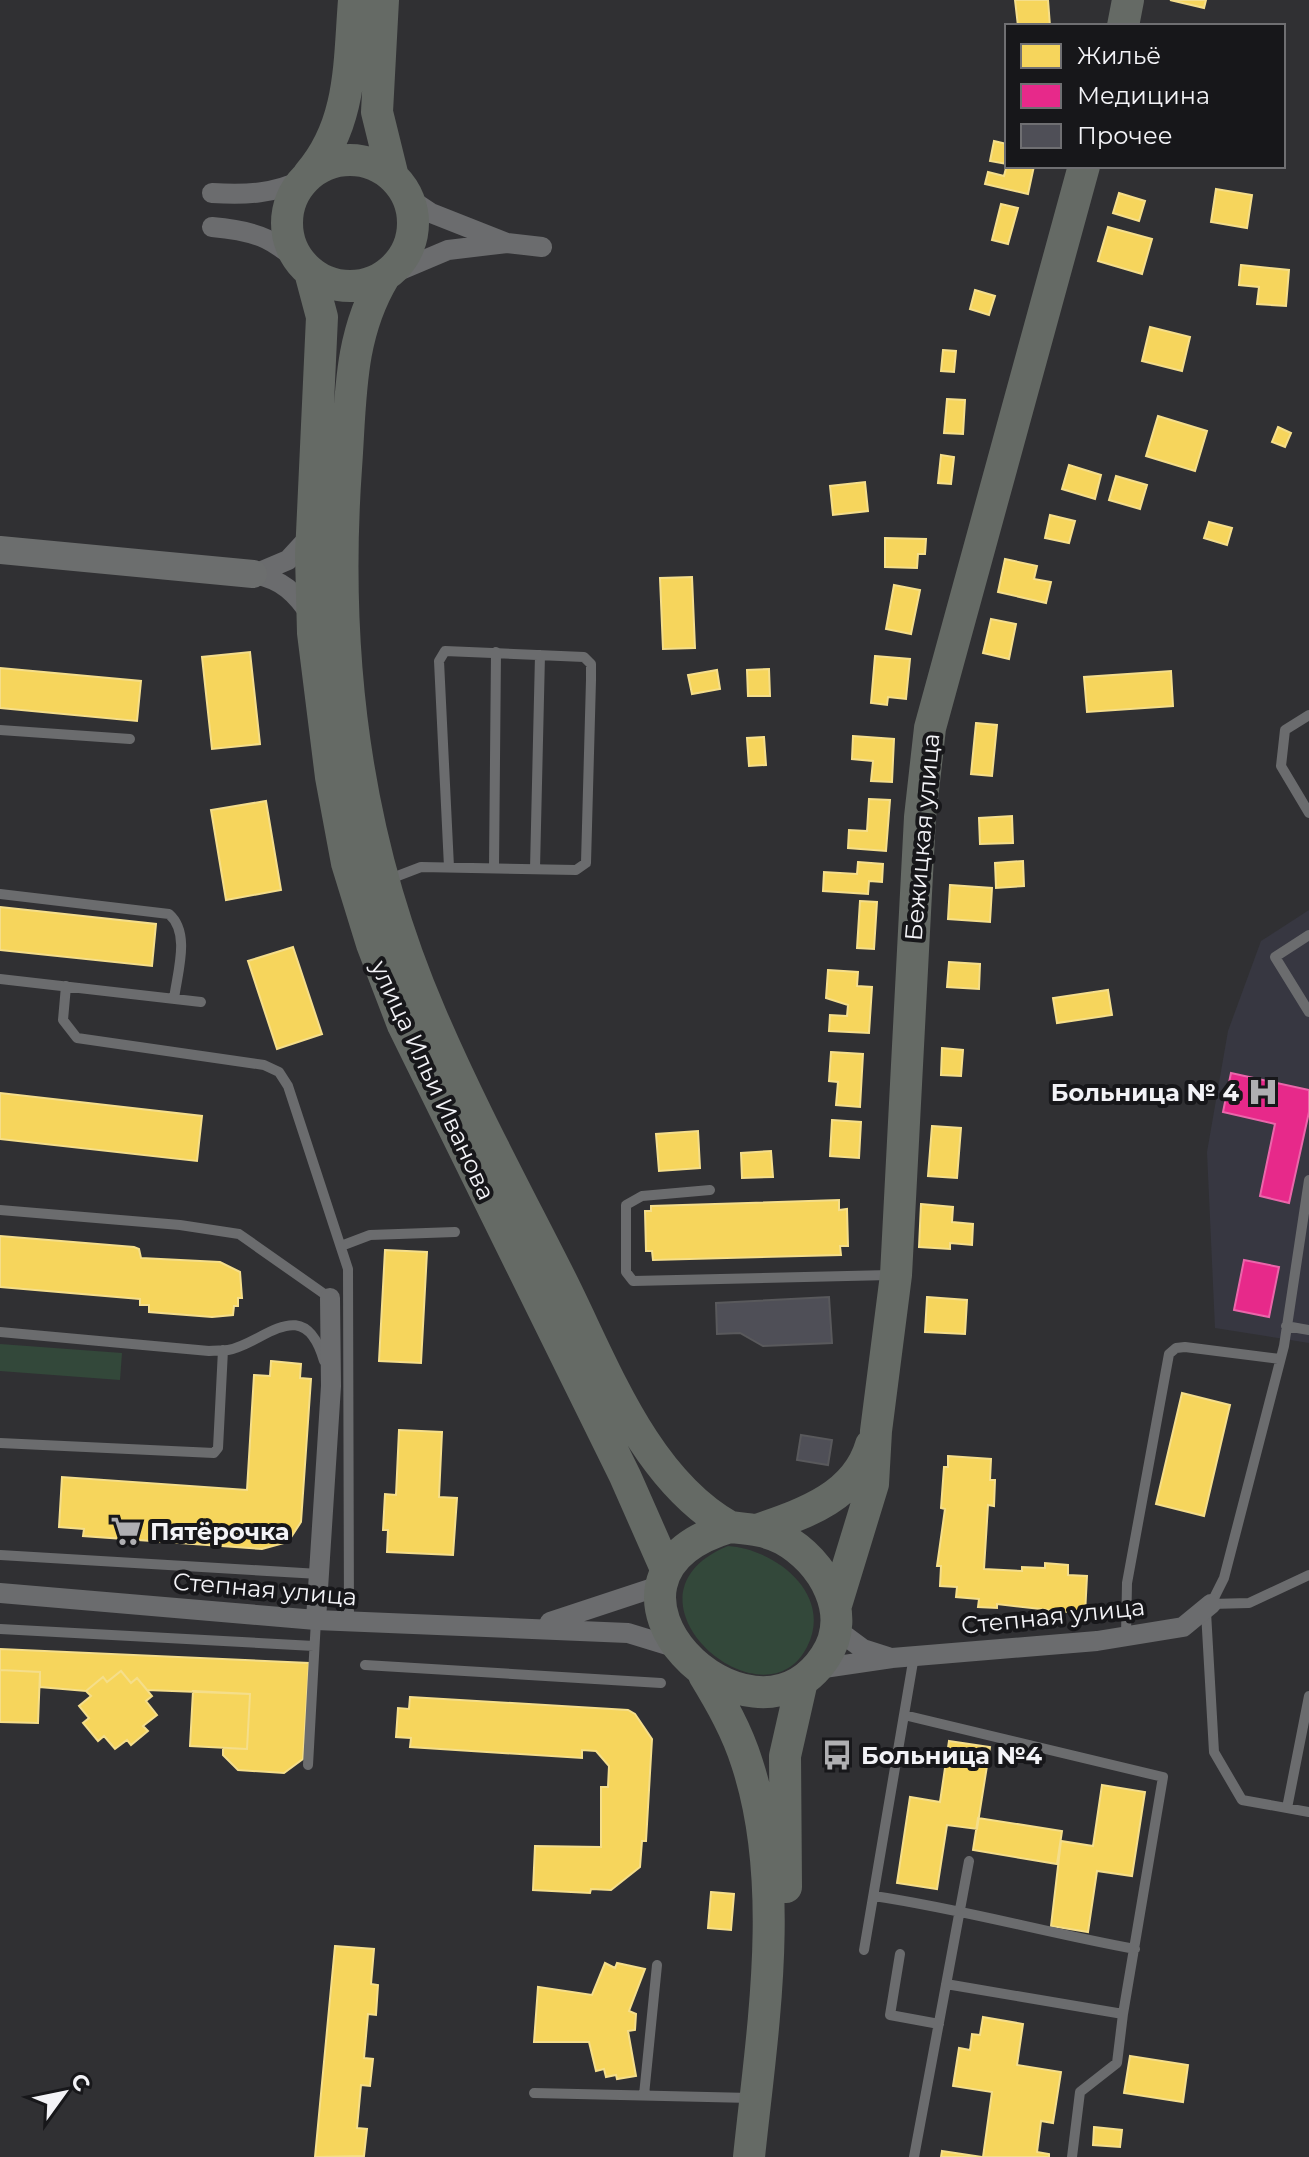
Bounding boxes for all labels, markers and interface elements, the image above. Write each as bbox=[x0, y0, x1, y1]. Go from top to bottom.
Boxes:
legend bbox=[1005, 24, 1285, 168]
text: Жильё bbox=[1077, 41, 1161, 70]
text: Медицина bbox=[1077, 81, 1210, 110]
text: Прочее bbox=[1077, 121, 1173, 150]
street label: Бежицкая улица bbox=[898, 732, 946, 942]
street label: улица Ильи Иванова bbox=[364, 955, 501, 1204]
hospital icon: Больница № 4 bbox=[1246, 1075, 1280, 1109]
place label: Больница № 4 bbox=[1051, 1078, 1239, 1107]
supermarket icon: Пятёрочка bbox=[109, 1514, 143, 1548]
place label: Пятёрочка bbox=[150, 1517, 290, 1546]
street label: Степная улица bbox=[172, 1567, 358, 1611]
street label: Степная улица bbox=[960, 1592, 1146, 1640]
bus stop icon: Больница №4 bbox=[820, 1738, 854, 1772]
place label: Больница №4 bbox=[861, 1741, 1043, 1770]
north arrow bbox=[24, 2053, 104, 2133]
text: С bbox=[65, 2068, 96, 2096]

